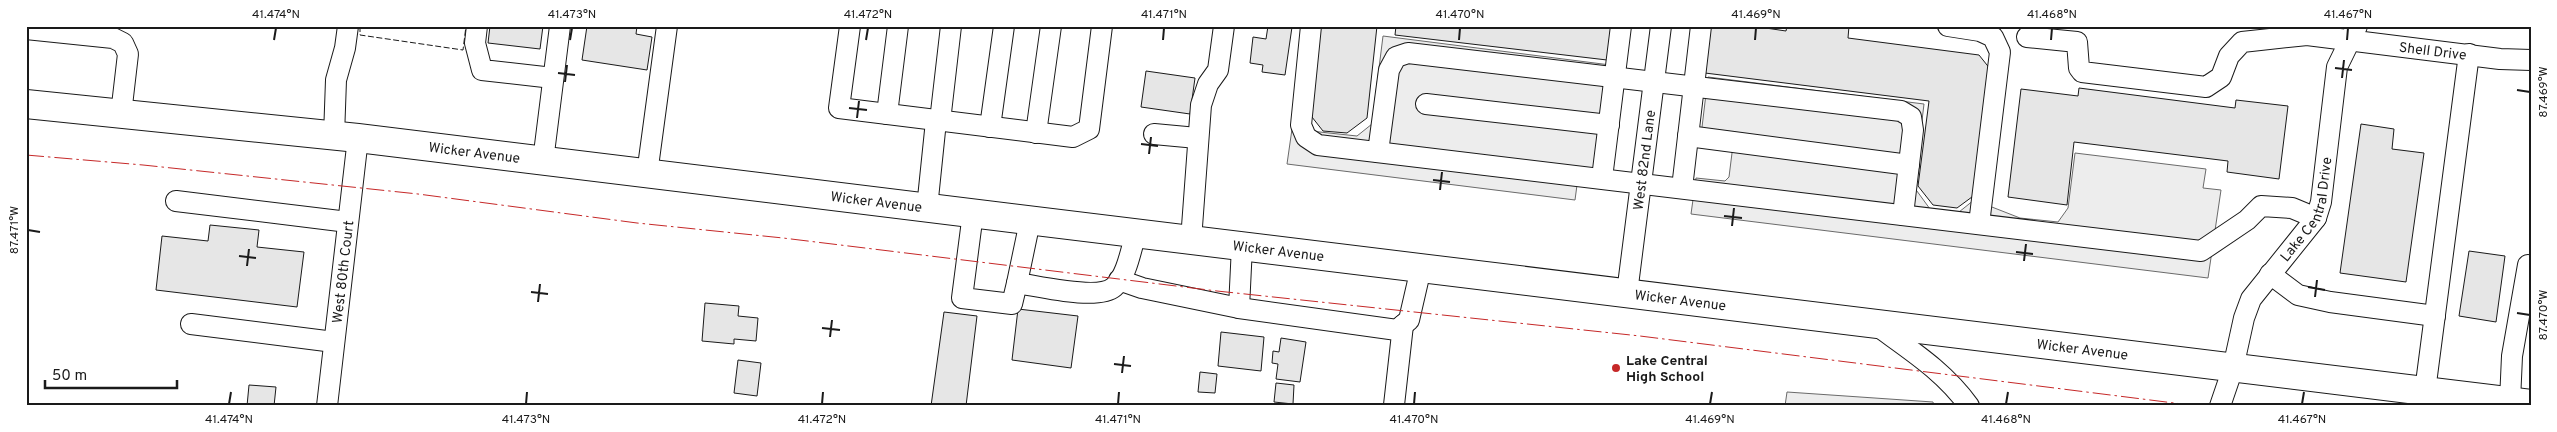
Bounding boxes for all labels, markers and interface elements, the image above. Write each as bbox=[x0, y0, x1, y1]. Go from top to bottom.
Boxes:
text: 41.474°N bbox=[252, 7, 300, 23]
text: 41.473°N bbox=[548, 7, 596, 23]
text: 41.472°N bbox=[844, 7, 892, 23]
text: 41.471°N bbox=[1141, 7, 1187, 23]
text: 41.470°N bbox=[1436, 7, 1484, 23]
text: 41.469°N bbox=[1731, 7, 1781, 23]
text: 41.468°N bbox=[2027, 7, 2077, 23]
text: 41.467°N bbox=[2324, 7, 2372, 23]
street label: Shell Drive bbox=[2398, 40, 2467, 65]
text: 87.469°W bbox=[2536, 66, 2552, 118]
street label: West 82nd Lane bbox=[1631, 109, 1660, 211]
street label: Wicker Avenue bbox=[427, 140, 521, 168]
street label: Lake Central Drive bbox=[2277, 156, 2336, 266]
street label: Wicker Avenue bbox=[829, 189, 923, 217]
text: 87.471°W bbox=[7, 206, 23, 254]
street label: West 80th Court bbox=[330, 220, 358, 324]
street label: Wicker Avenue bbox=[1231, 238, 1325, 266]
street label: Wicker Avenue bbox=[1633, 287, 1727, 315]
text: 87.470°W bbox=[2536, 290, 2552, 340]
street label: Wicker Avenue bbox=[2035, 337, 2129, 365]
place label: Lake Central High School bbox=[1626, 353, 1708, 386]
scale bar bbox=[45, 357, 178, 389]
marker: Lake Central High School bbox=[1610, 362, 1622, 374]
text: 50 m bbox=[52, 367, 87, 386]
text: 41.474°N bbox=[205, 412, 253, 428]
text: 41.473°N bbox=[502, 412, 550, 428]
text: 41.472°N bbox=[798, 412, 846, 428]
text: 41.471°N bbox=[1095, 412, 1141, 428]
text: 41.470°N bbox=[1390, 412, 1438, 428]
text: 41.469°N bbox=[1685, 412, 1735, 428]
text: 41.468°N bbox=[1981, 412, 2031, 428]
text: 41.467°N bbox=[2278, 412, 2326, 428]

